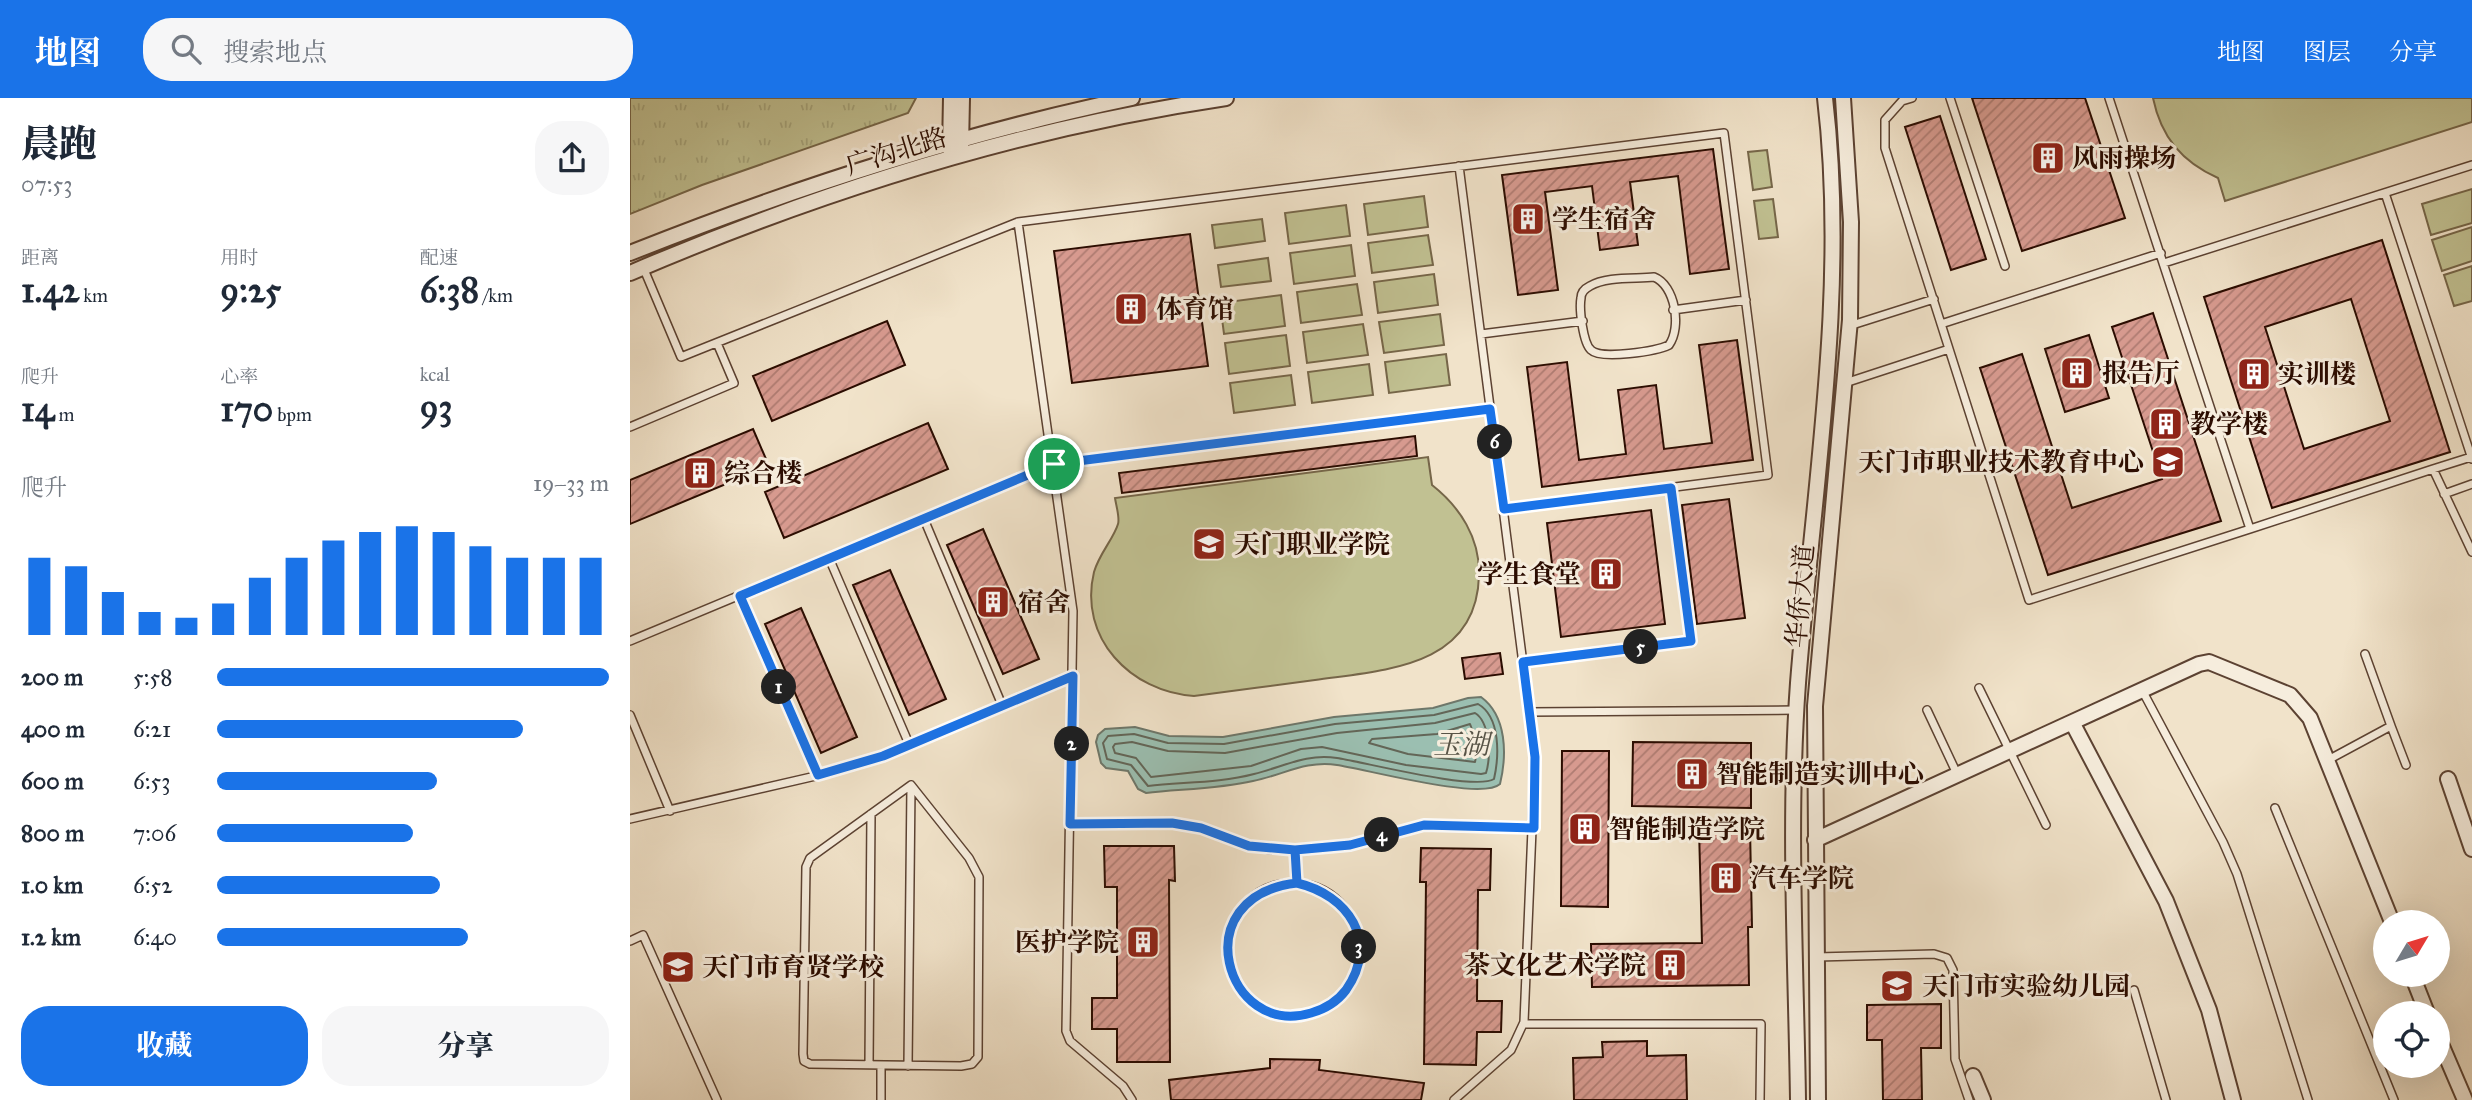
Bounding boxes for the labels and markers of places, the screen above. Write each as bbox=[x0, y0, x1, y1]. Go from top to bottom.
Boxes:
building icon: 风雨操场 bbox=[2029, 139, 2067, 177]
place label: 风雨操场 bbox=[2072, 142, 2176, 174]
building icon: 学生宿舍 bbox=[1509, 200, 1547, 238]
place label: 学生宿舍 bbox=[1552, 203, 1656, 235]
building icon: 体育馆 bbox=[1112, 290, 1150, 328]
place label: 体育馆 bbox=[1156, 293, 1234, 325]
building icon: 报告厅 bbox=[2058, 354, 2096, 392]
building icon: 实训楼 bbox=[2235, 355, 2273, 393]
place label: 报告厅 bbox=[2102, 357, 2180, 389]
place label: 实训楼 bbox=[2278, 358, 2356, 390]
building icon: 教学楼 bbox=[2147, 405, 2185, 443]
place label: 教学楼 bbox=[2190, 408, 2268, 440]
pin: 6 bbox=[1478, 424, 1512, 460]
pin bbox=[1024, 434, 1084, 494]
school or university icon: 天门市职业技术教育中心 bbox=[2149, 443, 2187, 481]
place label: 天门市职业技术教育中心 bbox=[1858, 446, 2144, 478]
building icon: 综合楼 bbox=[681, 454, 719, 492]
place label: 综合楼 bbox=[724, 457, 802, 489]
school or university icon: 天门职业学院 bbox=[1190, 525, 1228, 563]
place label: 天门职业学院 bbox=[1234, 528, 1390, 560]
building icon: 学生食堂 bbox=[1587, 555, 1625, 593]
place label: 学生食堂 bbox=[1477, 558, 1581, 590]
building icon: 宿舍 bbox=[974, 583, 1012, 621]
place label: 宿舍 bbox=[1018, 586, 1070, 618]
pin: 5 bbox=[1623, 630, 1658, 664]
pin: 1 bbox=[762, 670, 796, 704]
pin: 2 bbox=[1054, 726, 1090, 762]
building icon: 智能制造实训中心 bbox=[1673, 755, 1711, 793]
place label: 智能制造实训中心 bbox=[1716, 758, 1924, 790]
building icon: 智能制造学院 bbox=[1566, 810, 1604, 848]
place label: 智能制造学院 bbox=[1609, 813, 1765, 845]
pin: 4 bbox=[1364, 818, 1400, 852]
building icon: 汽车学院 bbox=[1707, 859, 1745, 897]
place label: 汽车学院 bbox=[1750, 862, 1854, 894]
building icon: 医护学院 bbox=[1124, 923, 1162, 961]
place label: 医护学院 bbox=[1015, 926, 1119, 958]
pin: 3 bbox=[1342, 930, 1376, 964]
building icon: 茶文化艺术学院 bbox=[1651, 946, 1689, 984]
school or university icon: 天门市育贤学校 bbox=[659, 948, 697, 986]
place label: 茶文化艺术学院 bbox=[1464, 949, 1646, 981]
place label: 天门市育贤学校 bbox=[702, 951, 884, 983]
school or university icon: 天门市实验幼儿园 bbox=[1878, 967, 1916, 1005]
place label: 天门市实验幼儿园 bbox=[1922, 970, 2130, 1002]

